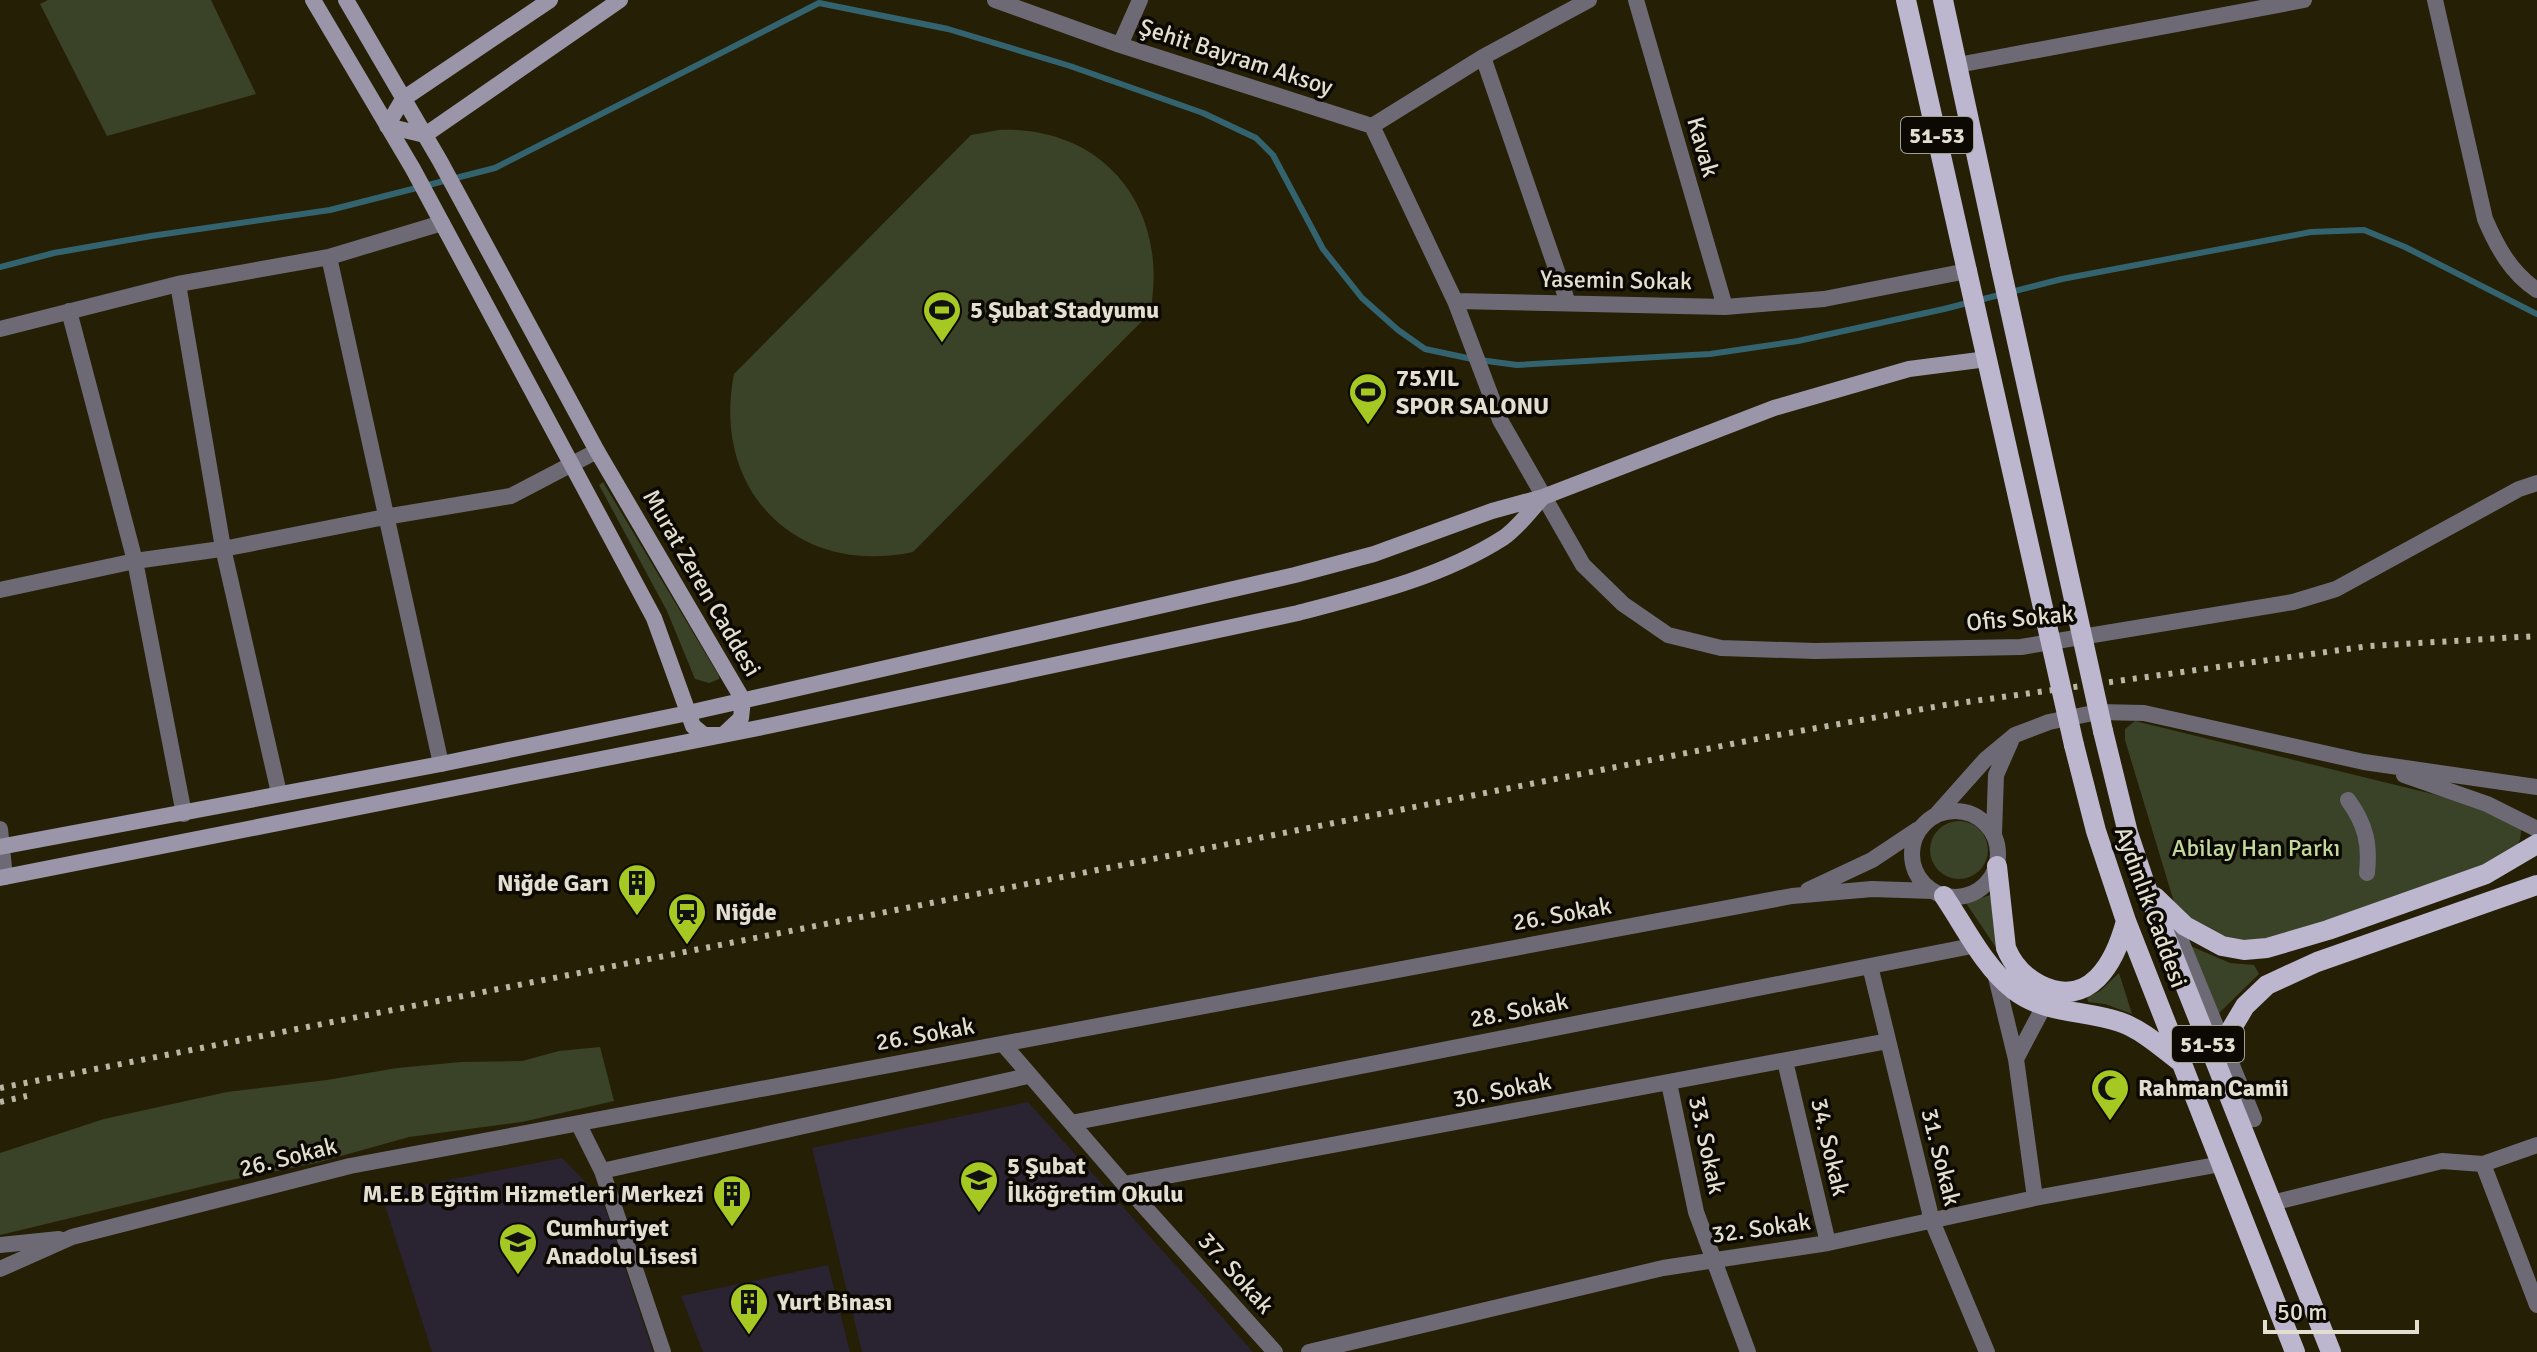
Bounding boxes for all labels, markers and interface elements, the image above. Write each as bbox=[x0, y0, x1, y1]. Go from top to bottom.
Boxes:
street label: Şehit Bayram Aksoy bbox=[1135, 12, 1337, 102]
street label: Kavak bbox=[1680, 113, 1726, 181]
road number: 51-53 bbox=[1901, 117, 1973, 153]
street label: Yasemin Sokak bbox=[1540, 264, 1692, 296]
sports icon: 5 Şubat Stadyumu bbox=[921, 289, 963, 344]
place label: 5 Şubat Stadyumu bbox=[970, 295, 1159, 325]
place label: 75.YIL SPOR SALONU bbox=[1396, 363, 1549, 421]
sports icon: 75.YIL SPOR SALONU bbox=[1347, 371, 1389, 426]
street label: Murat Zeren Caddesi bbox=[636, 484, 768, 682]
street label: Ofis Sokak bbox=[1965, 598, 2075, 638]
street label: Aydınlık Caddesi bbox=[2108, 822, 2194, 992]
park label: Abilay Han Parkı bbox=[2172, 833, 2340, 863]
building icon: Niğde Garı bbox=[616, 862, 658, 917]
place label: Niğde Garı bbox=[497, 868, 609, 898]
station icon: Niğde bbox=[666, 891, 708, 946]
street label: 26. Sokak bbox=[1510, 891, 1614, 937]
place label: Niğde bbox=[715, 897, 777, 927]
street label: 28. Sokak bbox=[1467, 986, 1571, 1034]
street label: 26. Sokak bbox=[873, 1011, 977, 1057]
road number: 51-53 bbox=[2172, 1026, 2244, 1062]
street label: 30. Sokak bbox=[1450, 1066, 1554, 1114]
mosque icon: Rahman Camii bbox=[2089, 1067, 2131, 1122]
place label: Rahman Camii bbox=[2138, 1073, 2289, 1103]
street label: 33. Sokak bbox=[1682, 1093, 1732, 1197]
street label: 34. Sokak bbox=[1804, 1095, 1856, 1199]
street label: 31. Sokak bbox=[1914, 1105, 1968, 1209]
street label: 26. Sokak bbox=[236, 1130, 340, 1184]
place label: 5 Şubat İlköğretim Okulu bbox=[1007, 1151, 1183, 1209]
school or university icon: 5 Şubat İlköğretim Okulu bbox=[958, 1159, 1000, 1214]
building icon: M.E.B Eğitim Hizmetleri Merkezi bbox=[711, 1173, 753, 1228]
place label: M.E.B Eğitim Hizmetleri Merkezi bbox=[362, 1179, 704, 1209]
street label: 32. Sokak bbox=[1710, 1206, 1812, 1250]
place label: Cumhuriyet Anadolu Lisesi bbox=[546, 1213, 698, 1271]
school or university icon: Cumhuriyet Anadolu Lisesi bbox=[497, 1221, 539, 1276]
street label: 37. Sokak bbox=[1192, 1226, 1280, 1320]
building icon: Yurt Binası bbox=[728, 1281, 770, 1336]
scale bar bbox=[2265, 1284, 2417, 1334]
place label: Yurt Binası bbox=[776, 1287, 892, 1317]
text: 50 m bbox=[2277, 1297, 2327, 1327]

